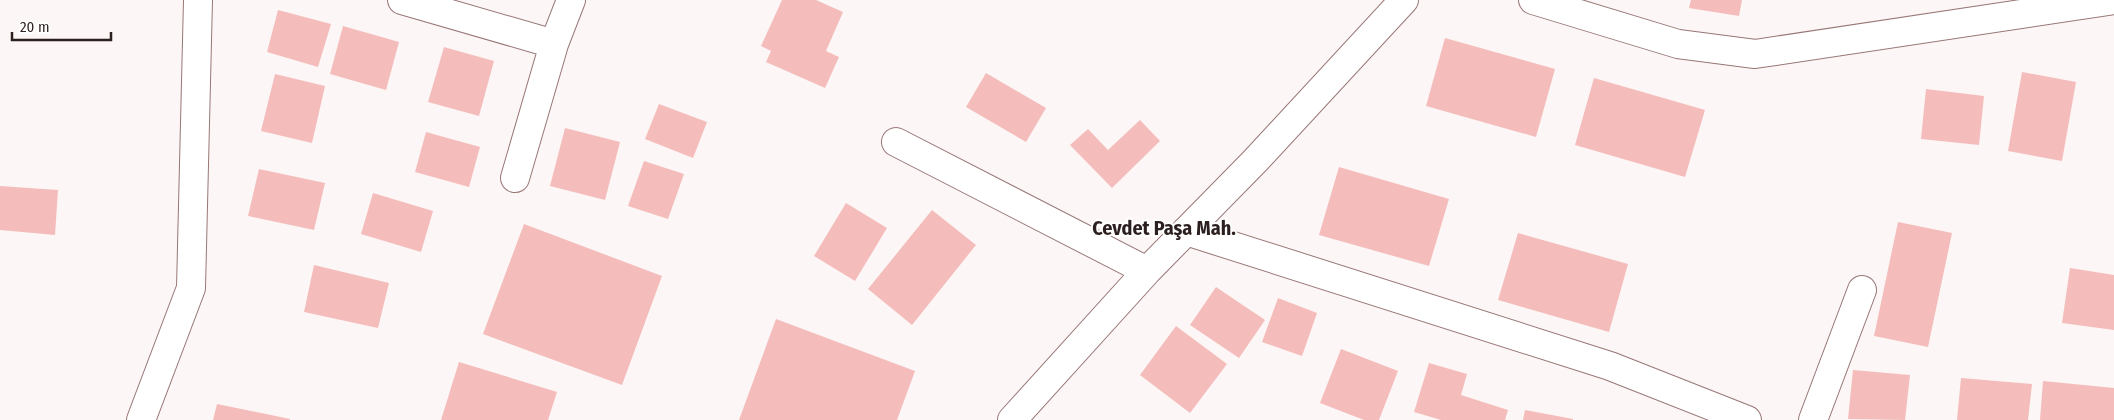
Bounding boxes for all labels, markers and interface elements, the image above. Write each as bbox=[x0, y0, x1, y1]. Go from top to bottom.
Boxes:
scale bar bbox=[12, 10, 111, 42]
text: 20 m bbox=[20, 18, 50, 36]
district label: Cevdet Paşa Mah. bbox=[1092, 216, 1236, 240]

